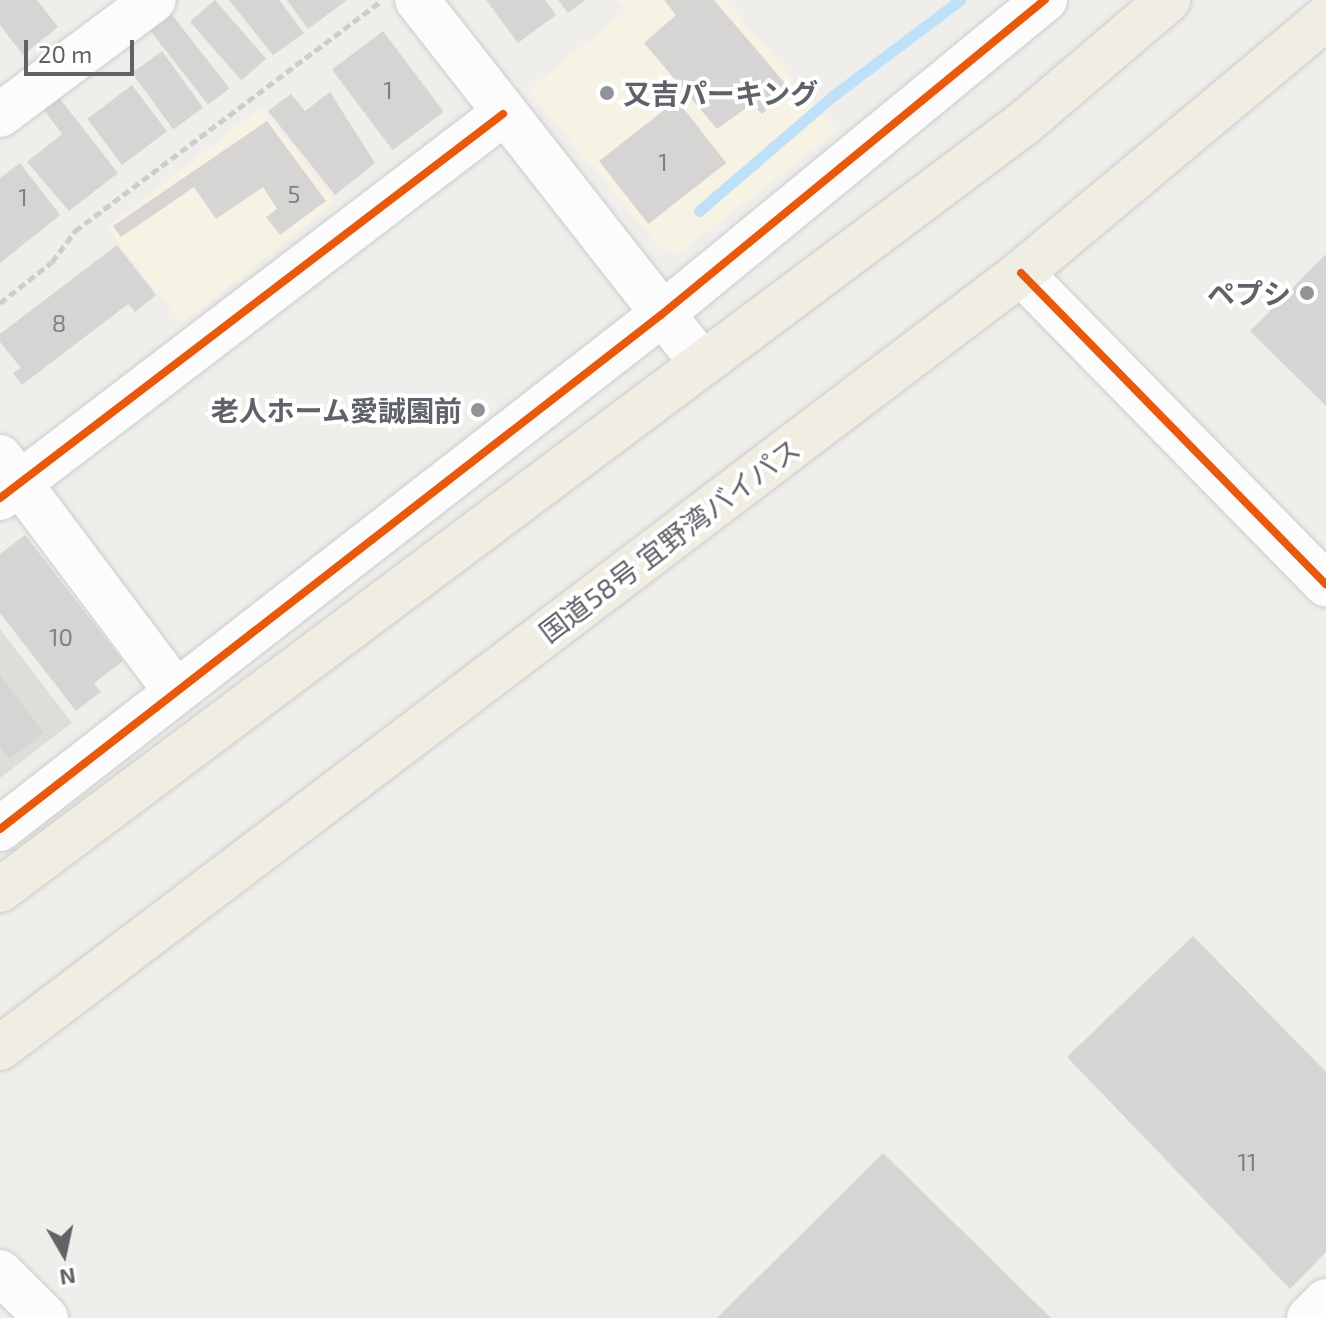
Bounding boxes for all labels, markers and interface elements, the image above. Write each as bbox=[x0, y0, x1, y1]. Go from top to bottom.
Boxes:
scale bar bbox=[28, 24, 138, 74]
text: 20 m bbox=[38, 39, 92, 68]
house number: 1 bbox=[383, 76, 393, 104]
place label: 又吉パーキング bbox=[623, 76, 819, 110]
marker: 又吉パーキング bbox=[598, 84, 616, 102]
house number: 1 bbox=[658, 148, 668, 176]
house number: 5 bbox=[288, 180, 300, 208]
house number: 1 bbox=[18, 183, 28, 211]
place label: ペプシ bbox=[1207, 276, 1291, 310]
marker: ペプシ bbox=[1298, 284, 1316, 302]
house number: 8 bbox=[52, 309, 66, 337]
place label: 老人ホーム愛誠園前 bbox=[210, 393, 462, 427]
marker: 老人ホーム愛誠園前 bbox=[469, 401, 487, 419]
street label: 国道58号 宜野湾バイパス bbox=[532, 431, 806, 649]
house number: 10 bbox=[49, 623, 73, 651]
house number: 11 bbox=[1237, 1148, 1257, 1176]
north arrow bbox=[24, 1214, 104, 1294]
text: N bbox=[58, 1264, 78, 1292]

